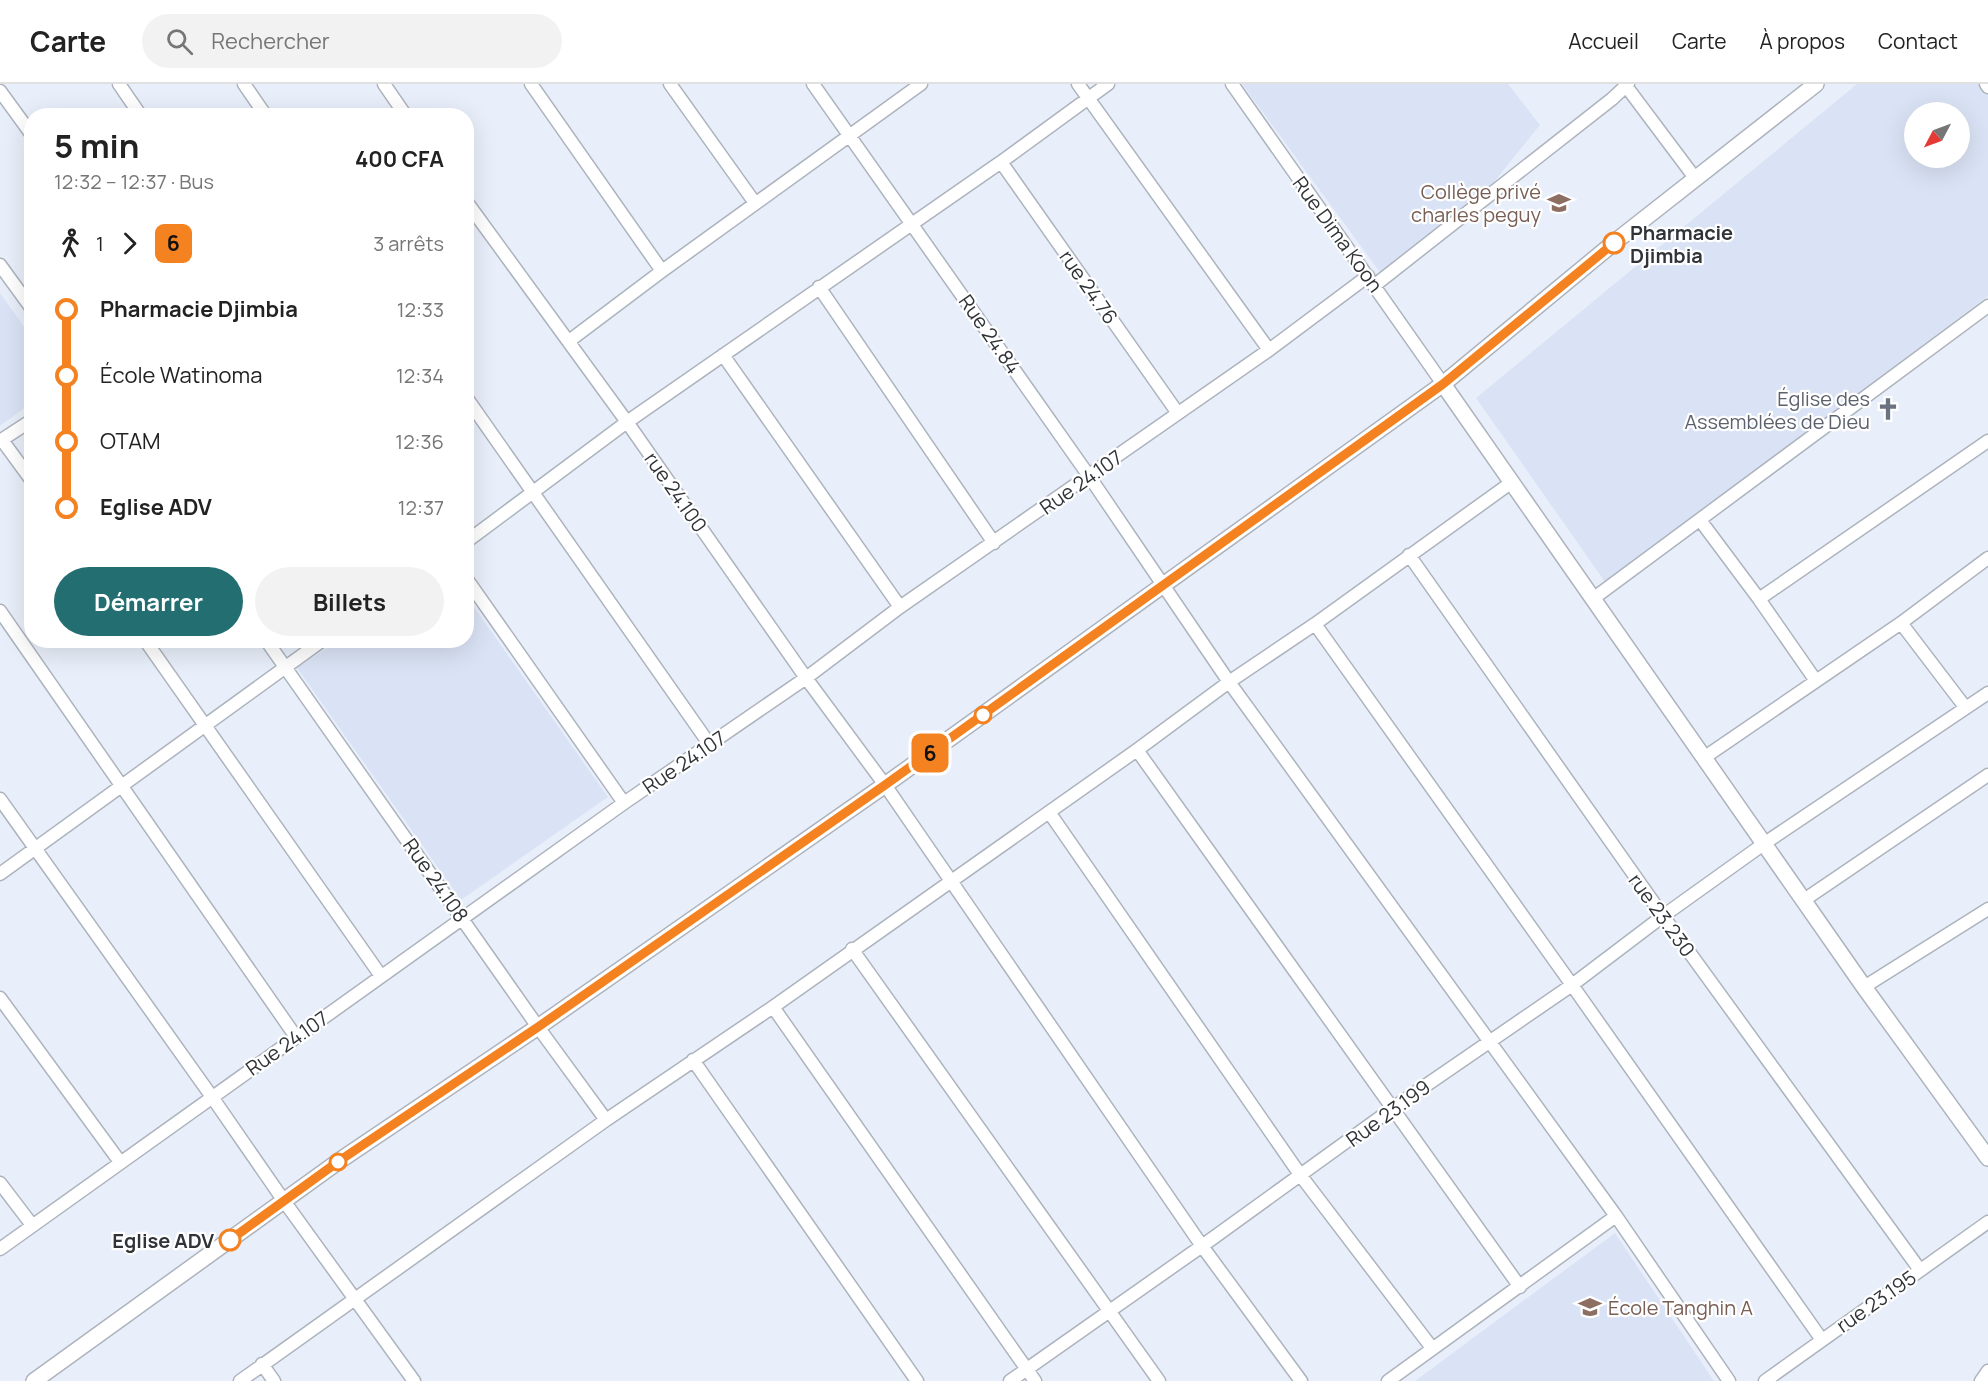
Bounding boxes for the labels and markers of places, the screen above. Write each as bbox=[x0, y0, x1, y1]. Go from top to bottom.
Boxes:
place label: Collège privé charles peguy bbox=[1411, 178, 1541, 228]
school or university icon: Collège privé charles peguy bbox=[1546, 190, 1572, 216]
place label: Pharmacie Djimbia bbox=[1630, 219, 1733, 269]
marker: Pharmacie Djimbia bbox=[1603, 232, 1625, 254]
place label: Église des Assemblées de Dieu bbox=[1684, 385, 1870, 435]
church icon: Église des Assemblées de Dieu bbox=[1875, 396, 1901, 422]
unlabelled marker bbox=[974, 706, 992, 724]
unlabelled marker bbox=[329, 1153, 347, 1171]
place label: Eglise ADV bbox=[112, 1227, 214, 1254]
marker: Eglise ADV bbox=[219, 1229, 241, 1251]
school or university icon: École Tanghin A bbox=[1577, 1294, 1603, 1320]
place label: École Tanghin A bbox=[1608, 1294, 1753, 1321]

